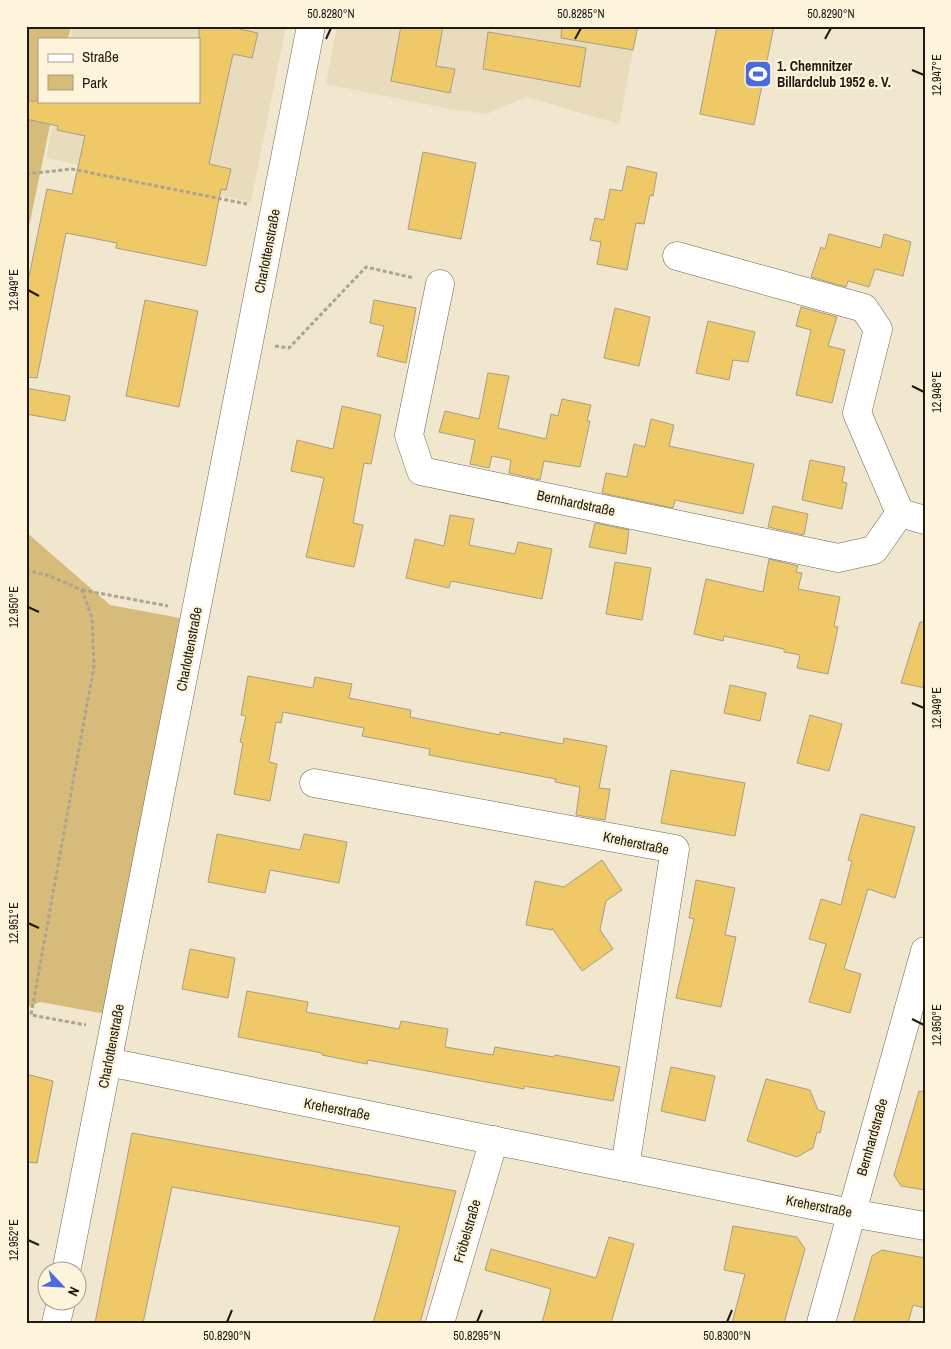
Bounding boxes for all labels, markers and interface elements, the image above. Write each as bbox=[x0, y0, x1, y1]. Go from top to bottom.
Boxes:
text: 50.8280°N bbox=[307, 6, 355, 22]
text: 50.8285°N bbox=[557, 6, 605, 22]
text: 50.8290°N bbox=[807, 6, 855, 22]
legend bbox=[38, 38, 200, 102]
text: Straße bbox=[82, 46, 119, 67]
text: 12.947°E bbox=[929, 54, 945, 96]
place label: 1. Chemnitzer Billardclub 1952 e. V. bbox=[777, 57, 891, 91]
sports icon: 1. Chemnitzer Billardclub 1952 e. V. bbox=[743, 59, 773, 89]
text: Park bbox=[82, 72, 108, 93]
street label: Charlottenstraße bbox=[250, 207, 284, 295]
text: 12.949°E bbox=[6, 269, 22, 311]
text: 12.948°E bbox=[929, 371, 945, 413]
street label: Bernhardstraße bbox=[535, 486, 617, 520]
text: 12.950°E bbox=[6, 586, 22, 628]
street label: Charlottenstraße bbox=[172, 605, 206, 693]
text: 12.949°E bbox=[929, 687, 945, 729]
street label: Kreherstraße bbox=[601, 827, 671, 859]
text: 12.951°E bbox=[6, 902, 22, 944]
street label: Charlottenstraße bbox=[94, 1002, 128, 1090]
text: 12.950°E bbox=[929, 1004, 945, 1046]
street label: Kreherstraße bbox=[302, 1094, 372, 1124]
street label: Bernhardstraße bbox=[852, 1096, 892, 1178]
street label: Kreherstraße bbox=[784, 1191, 854, 1221]
street label: Fröbelstraße bbox=[449, 1197, 485, 1265]
text: 12.952°E bbox=[6, 1219, 22, 1261]
north arrow bbox=[38, 1262, 88, 1312]
text: N bbox=[64, 1284, 84, 1299]
text: 50.8290°N bbox=[203, 1328, 251, 1344]
text: 50.8295°N bbox=[453, 1328, 501, 1344]
text: 50.8300°N bbox=[703, 1328, 751, 1344]

